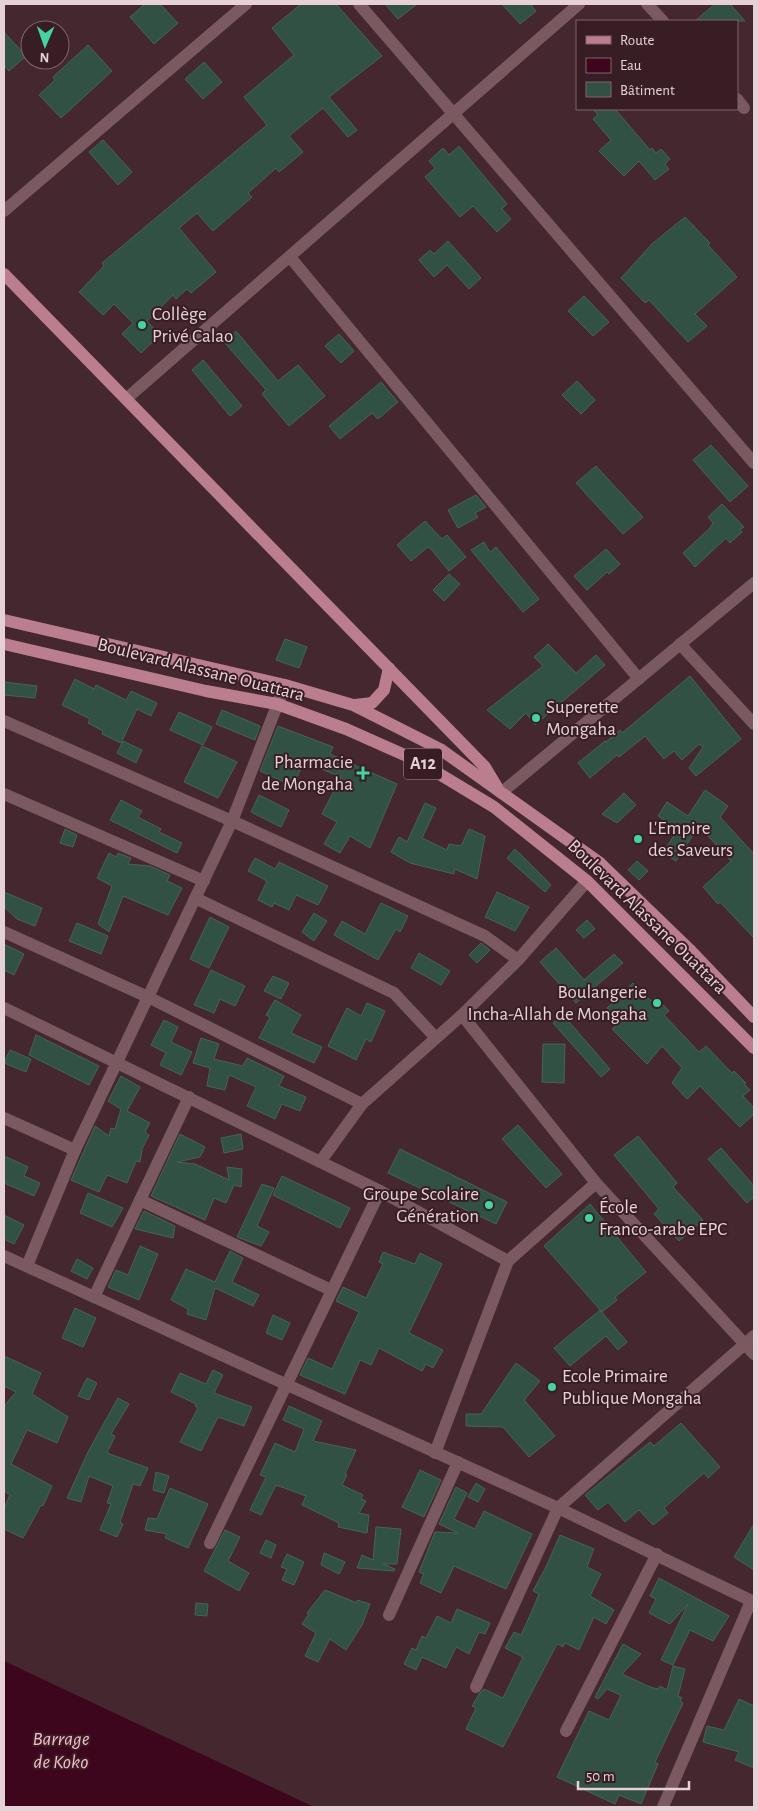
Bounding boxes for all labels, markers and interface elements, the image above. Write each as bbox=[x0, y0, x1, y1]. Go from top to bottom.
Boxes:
north arrow bbox=[20, 20, 70, 70]
legend bbox=[576, 20, 738, 110]
text: Route bbox=[620, 33, 654, 48]
text: N bbox=[39, 50, 50, 64]
text: Eau bbox=[620, 58, 642, 73]
text: Bâtiment bbox=[620, 83, 675, 98]
place label: Collège Privé Calao bbox=[152, 305, 233, 346]
marker: Collège Privé Calao bbox=[136, 319, 148, 331]
street label: Boulevard Alassane Ouattara bbox=[96, 635, 307, 705]
place label: Superette Mongaha bbox=[546, 698, 619, 739]
marker: Superette Mongaha bbox=[530, 712, 542, 724]
road number: A12 bbox=[404, 749, 442, 780]
place label: Pharmacie de Mongaha bbox=[261, 753, 353, 794]
marker: Pharmacie de Mongaha bbox=[357, 767, 369, 779]
place label: L'Empire des Saveurs bbox=[648, 819, 733, 860]
marker: L'Empire des Saveurs bbox=[632, 833, 644, 845]
street label: Boulevard Alassane Ouattara bbox=[564, 836, 730, 998]
place label: Boulangerie Incha-Allah de Mongaha bbox=[468, 983, 647, 1024]
marker: Boulangerie Incha-Allah de Mongaha bbox=[651, 997, 663, 1009]
place label: Groupe Scolaire Génération bbox=[363, 1185, 479, 1226]
place label: École Franco-arabe EPC bbox=[599, 1196, 727, 1239]
marker: Groupe Scolaire Génération bbox=[483, 1199, 495, 1211]
marker: École Franco-arabe EPC bbox=[583, 1212, 595, 1224]
place label: Ecole Primaire Publique Mongaha bbox=[562, 1367, 702, 1408]
marker: Ecole Primaire Publique Mongaha bbox=[546, 1381, 558, 1393]
water label: Barrage de Koko bbox=[33, 1729, 90, 1772]
scale bar bbox=[578, 1758, 689, 1790]
text: 50 m bbox=[586, 1769, 615, 1784]

